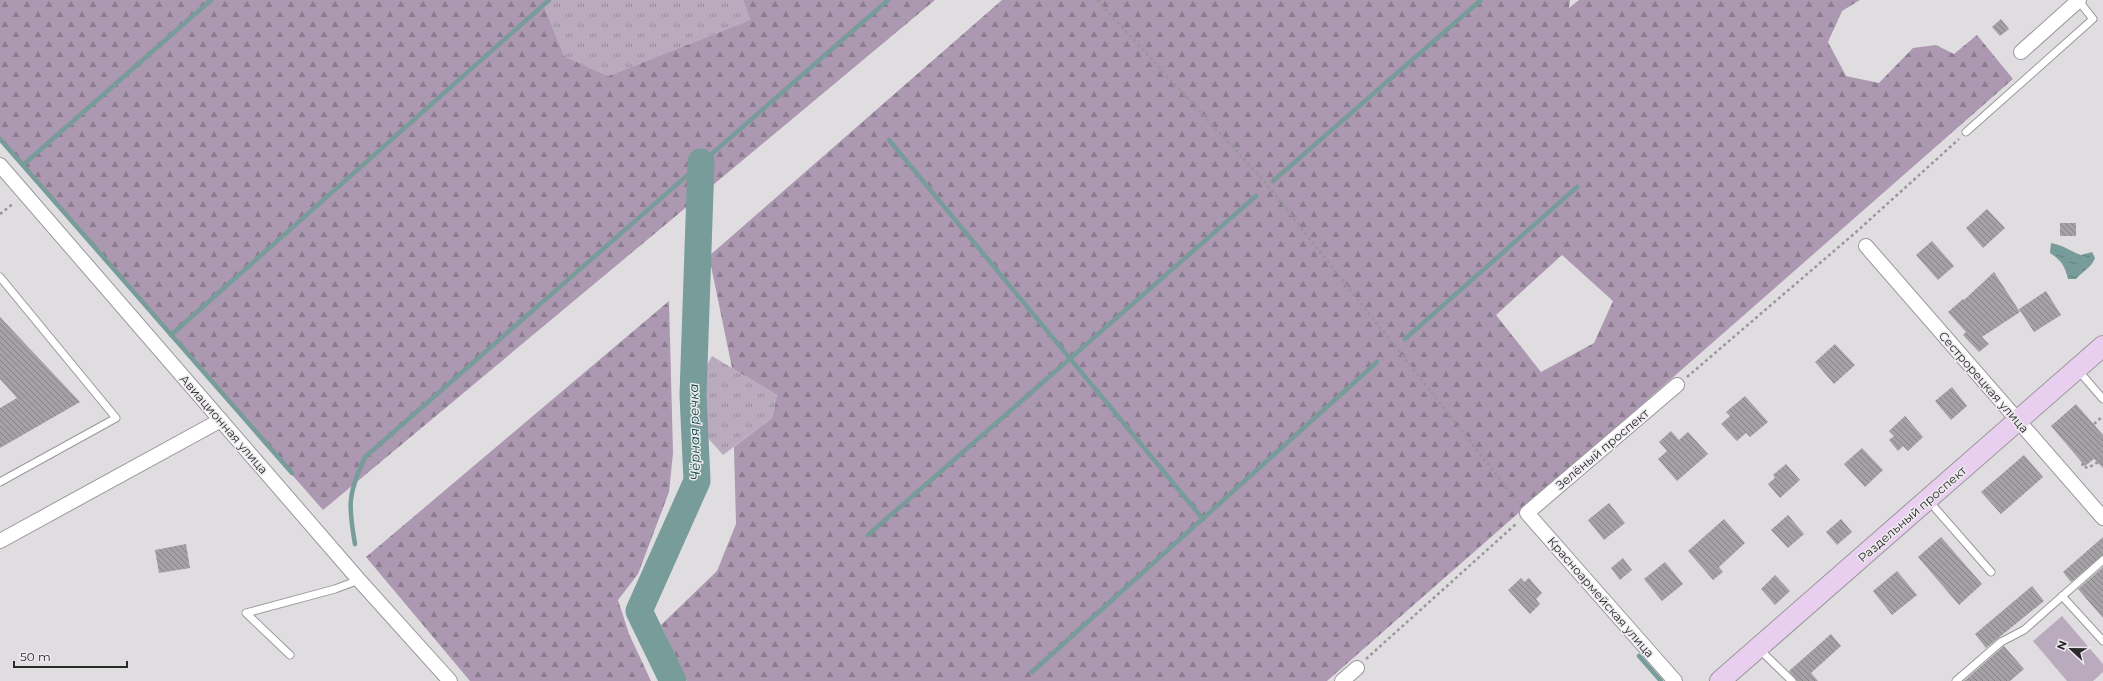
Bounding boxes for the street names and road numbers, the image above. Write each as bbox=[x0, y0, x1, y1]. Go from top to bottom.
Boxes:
street label: Сестрорецкая улица bbox=[1936, 328, 2032, 436]
street label: Авиационная улица bbox=[177, 371, 271, 477]
street label: Зелёный проспект bbox=[1552, 405, 1652, 492]
street label: Раздельный проспект bbox=[1855, 463, 1970, 565]
street label: Красноармейская улица bbox=[1545, 534, 1657, 660]

